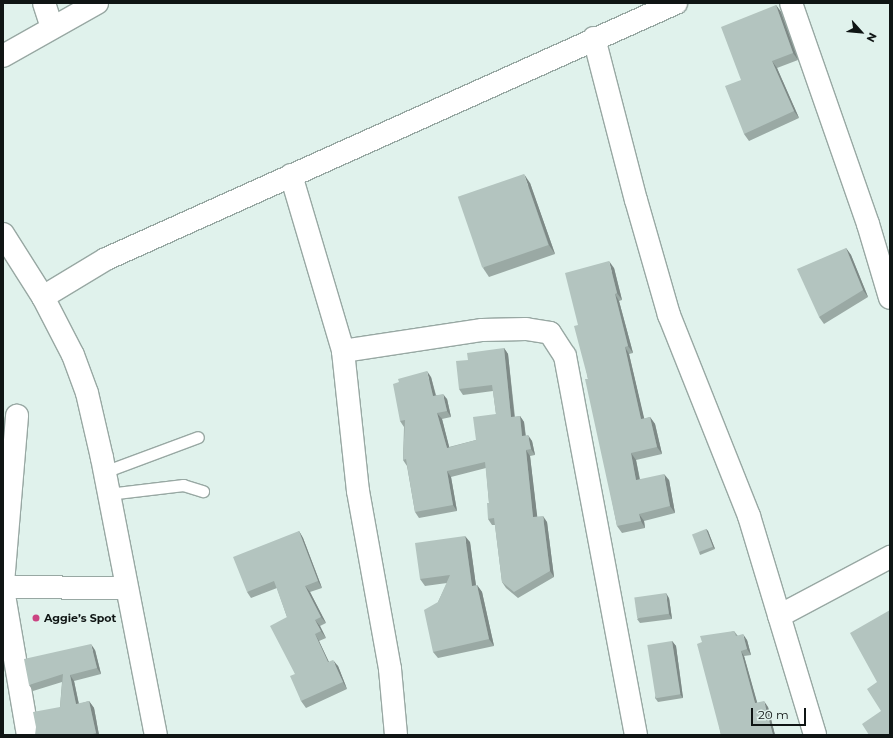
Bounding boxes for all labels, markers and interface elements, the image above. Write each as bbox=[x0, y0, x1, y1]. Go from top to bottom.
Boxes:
north arrow bbox=[841, 12, 881, 52]
text: N bbox=[863, 30, 880, 45]
place label: Aggie’s Spot bbox=[44, 611, 116, 625]
marker: Aggie’s Spot bbox=[31, 613, 41, 623]
scale bar bbox=[753, 700, 808, 726]
text: 20 m bbox=[758, 707, 789, 722]

